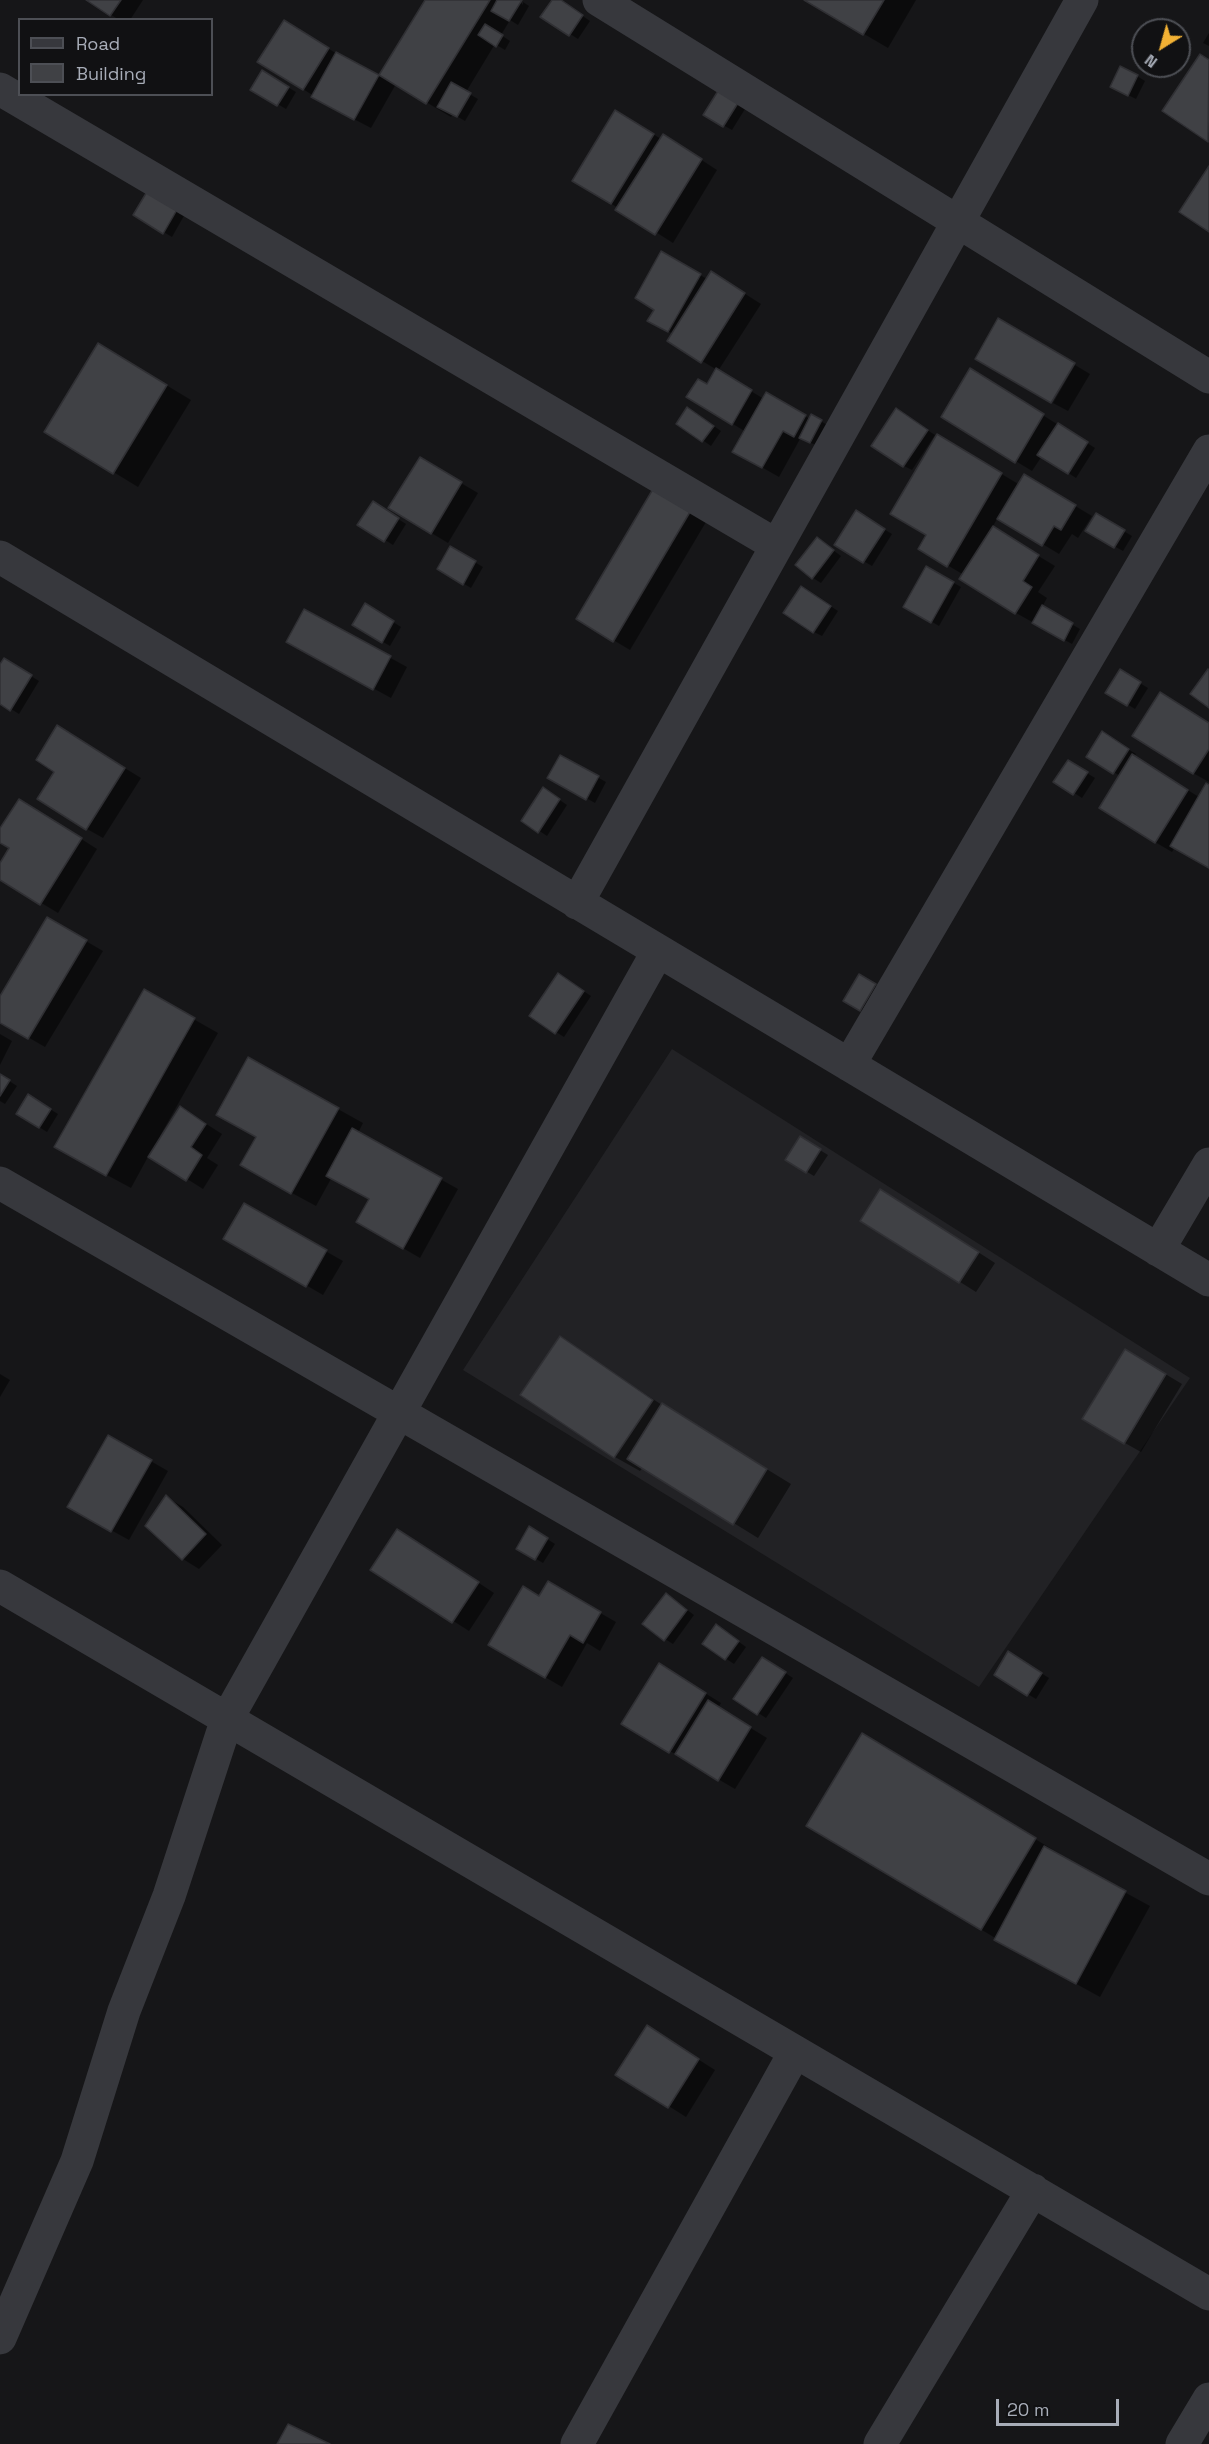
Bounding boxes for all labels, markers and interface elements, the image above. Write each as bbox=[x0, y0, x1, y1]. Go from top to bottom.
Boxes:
legend bbox=[18, 18, 213, 96]
north arrow bbox=[1131, 18, 1191, 78]
text: Road bbox=[76, 32, 120, 55]
text: N bbox=[1140, 50, 1162, 73]
text: Building bbox=[76, 62, 146, 85]
scale bar bbox=[999, 2387, 1122, 2425]
text: 20 m bbox=[1007, 2398, 1050, 2421]

